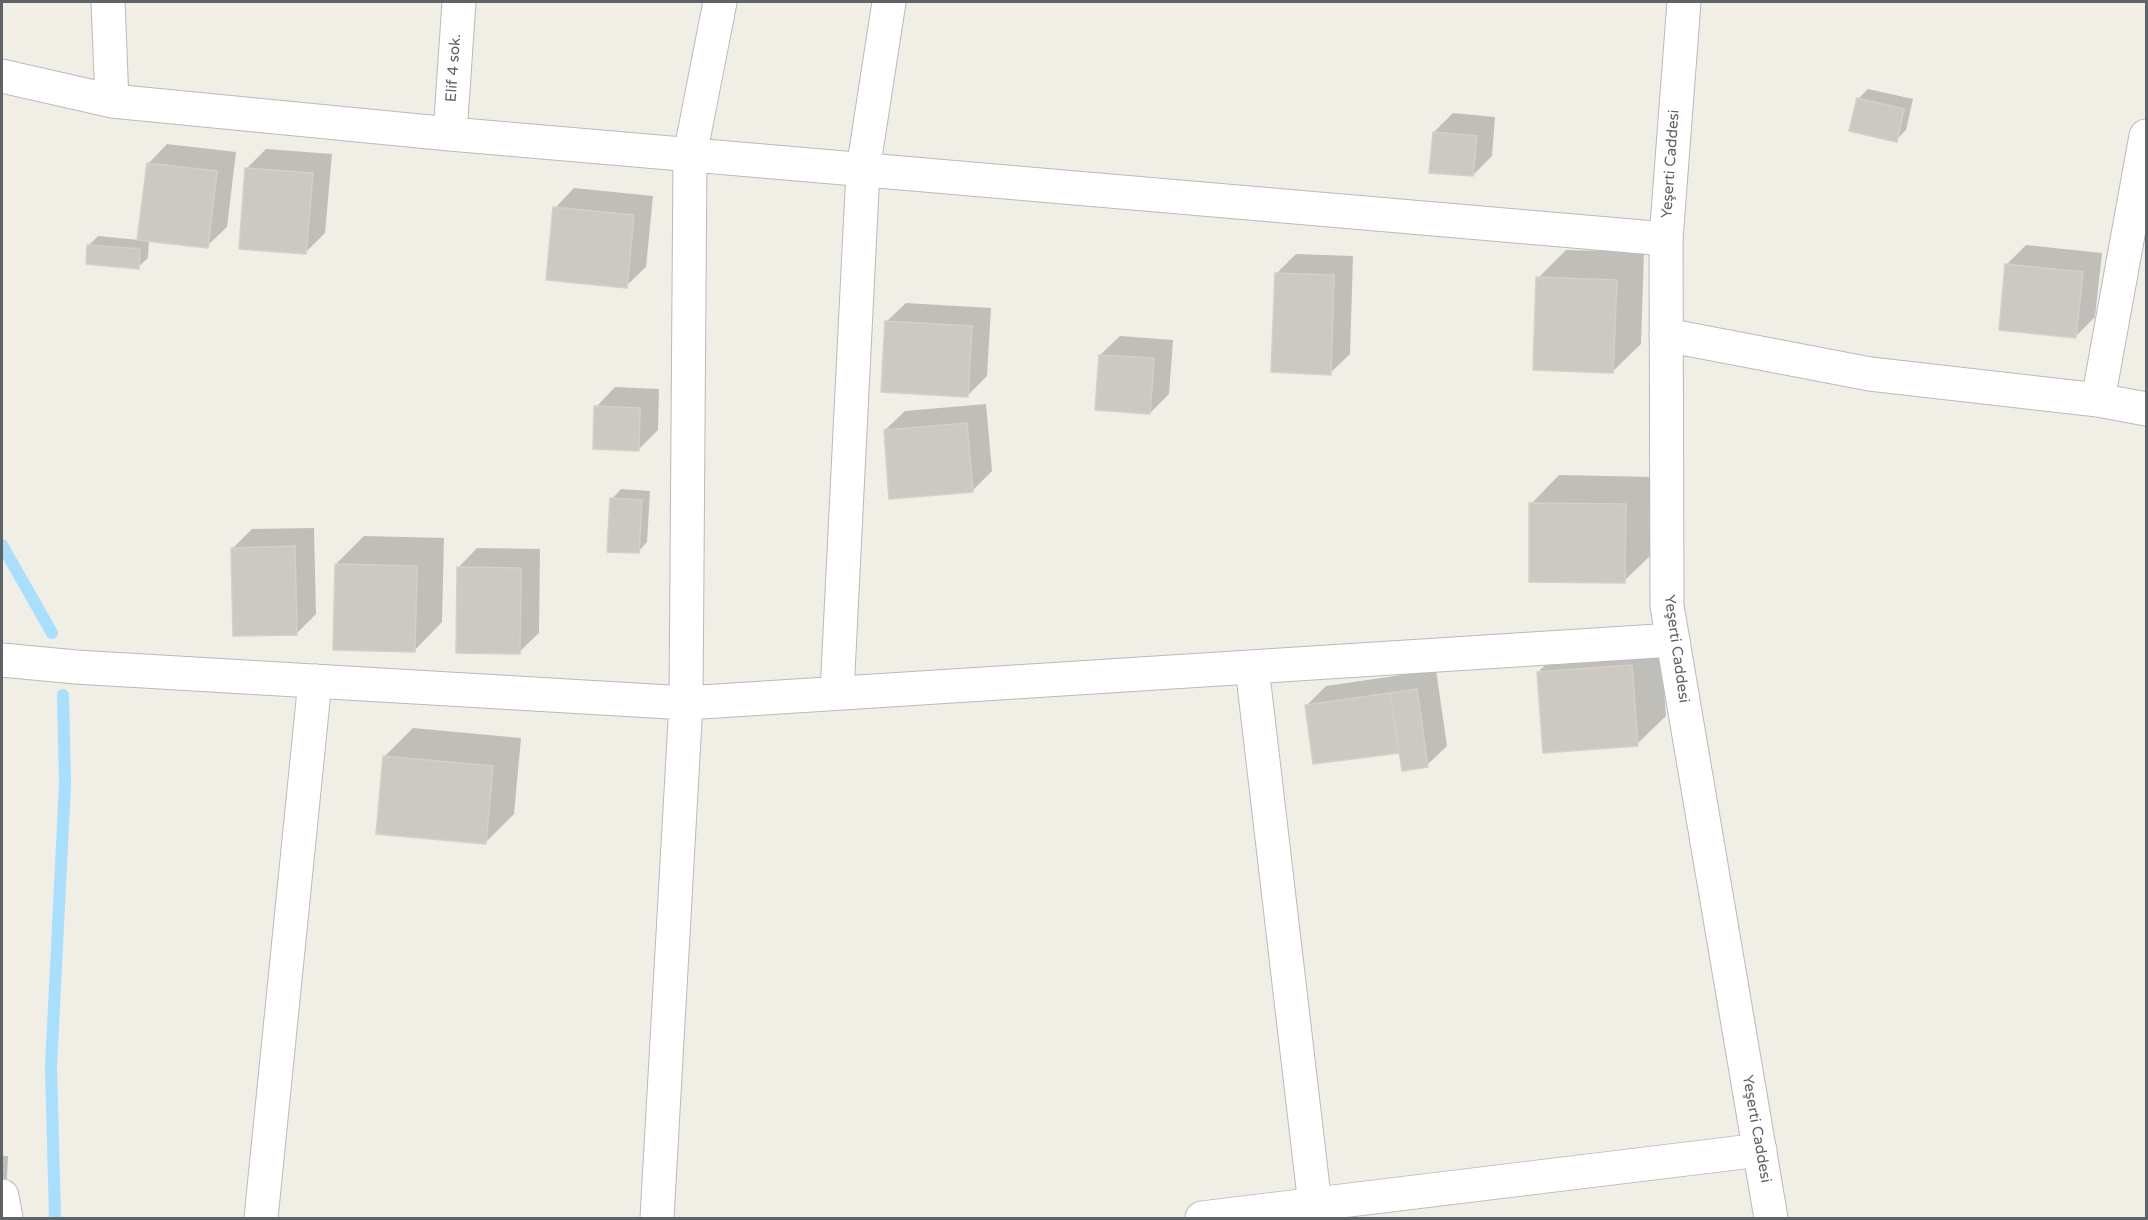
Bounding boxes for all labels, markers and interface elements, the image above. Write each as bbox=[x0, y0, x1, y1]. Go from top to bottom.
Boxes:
street label: Elif 4 sok. bbox=[443, 33, 465, 103]
street label: Yeşerti Caddesi bbox=[1658, 109, 1684, 219]
street label: Yeşerti Caddesi bbox=[1660, 594, 1692, 704]
street label: Yeşerti Caddesi bbox=[1738, 1074, 1774, 1184]

